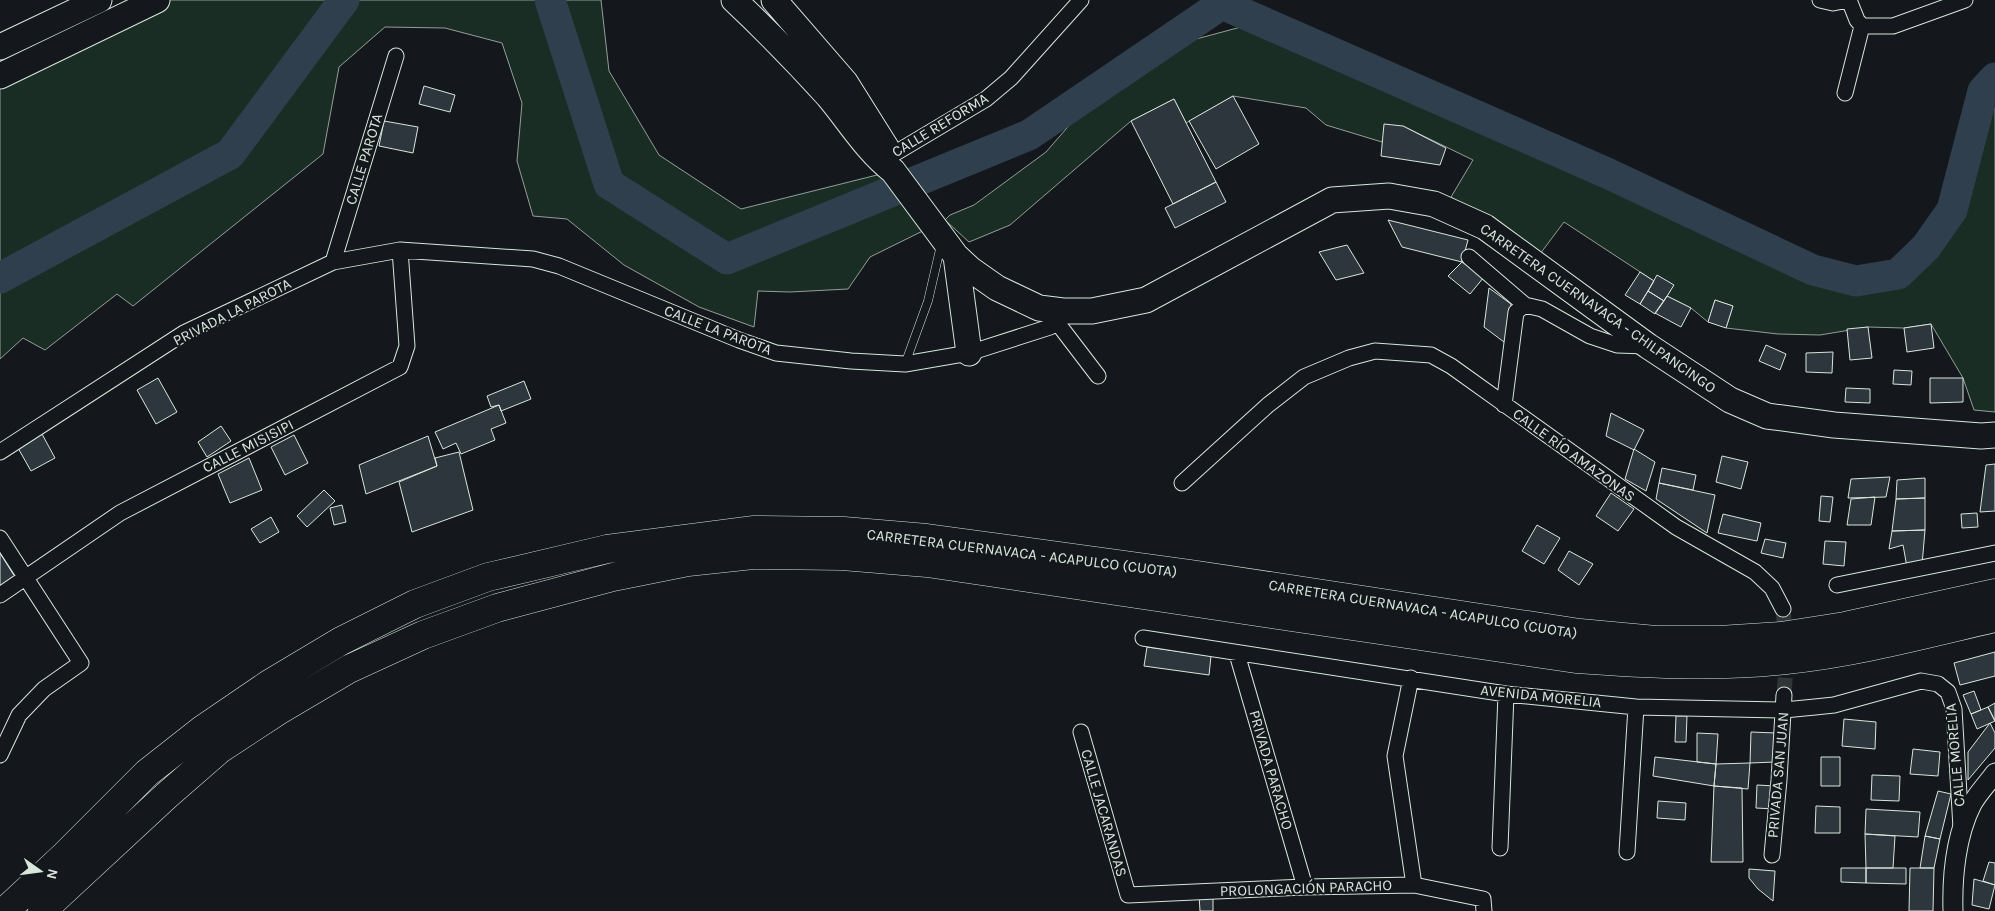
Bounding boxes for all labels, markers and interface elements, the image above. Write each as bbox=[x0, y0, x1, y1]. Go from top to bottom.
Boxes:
street label: CALLE REFORMA bbox=[888, 89, 992, 161]
street label: CALLE PAROTA bbox=[342, 111, 387, 207]
street label: CARRETERA CUERNAVACA - CHILPANCINGO bbox=[1477, 219, 1719, 397]
street label: PRIVADA LA PAROTA bbox=[170, 274, 294, 350]
street label: CALLE LA PAROTA bbox=[662, 301, 775, 359]
street label: CALLE RÍO AMAZONAS bbox=[1509, 405, 1639, 505]
street label: CALLE MISISIPI bbox=[199, 415, 297, 477]
street label: CARRETERA CUERNAVACA - ACAPULCO (CUOTA) bbox=[866, 525, 1178, 581]
street label: CARRETERA CUERNAVACA - ACAPULCO (CUOTA) bbox=[1267, 576, 1579, 642]
street label: AVENIDA MORELIA bbox=[1480, 681, 1603, 711]
street label: CALLE MORELIA bbox=[1941, 702, 1968, 807]
street label: PRIVADA PARACHO bbox=[1245, 708, 1297, 832]
street label: PRIVADA SAN JUAN bbox=[1764, 711, 1792, 839]
street label: CALLE JACARANDAS bbox=[1077, 747, 1131, 879]
north arrow bbox=[15, 846, 65, 896]
text: N bbox=[43, 867, 62, 881]
street label: PROLONGACIÓN PARACHO bbox=[1220, 876, 1392, 900]

